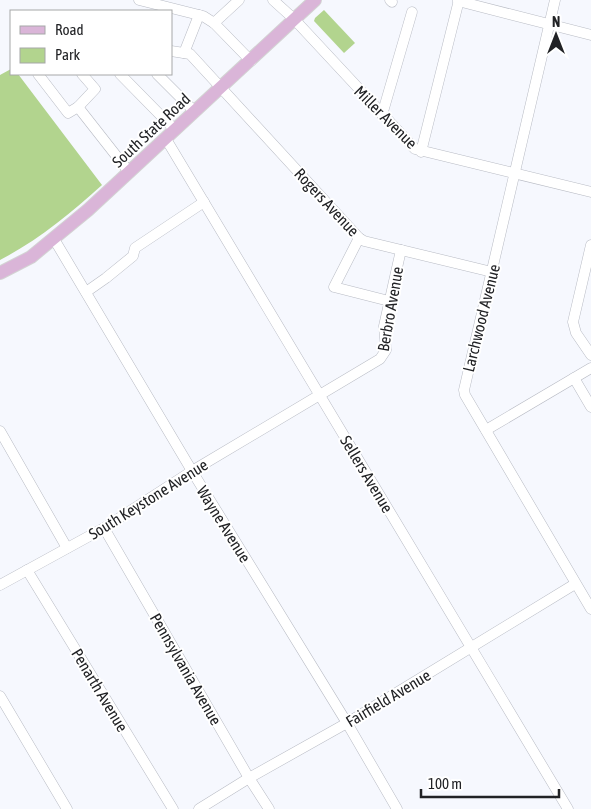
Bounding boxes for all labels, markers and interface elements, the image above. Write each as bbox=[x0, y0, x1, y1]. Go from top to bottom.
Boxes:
legend bbox=[10, 10, 172, 75]
north arrow bbox=[531, 10, 581, 60]
text: N bbox=[552, 14, 560, 30]
text: Road bbox=[55, 21, 84, 38]
text: Park bbox=[55, 46, 80, 63]
street label: Miller Avenue bbox=[351, 82, 421, 152]
street label: South State Road bbox=[108, 89, 194, 171]
street label: Rogers Avenue bbox=[290, 164, 363, 240]
street label: Larchwood Avenue bbox=[459, 262, 503, 374]
street label: Berbro Avenue bbox=[374, 265, 406, 353]
street label: Sellers Avenue bbox=[337, 432, 397, 516]
street label: South Keystone Avenue bbox=[85, 455, 211, 544]
street label: Wayne Avenue bbox=[193, 482, 255, 566]
street label: Pennsylvania Avenue bbox=[146, 610, 225, 729]
street label: Penarth Avenue bbox=[68, 645, 132, 735]
street label: Fairfield Avenue bbox=[343, 666, 433, 730]
scale bar bbox=[421, 766, 558, 798]
text: 100 m bbox=[428, 775, 462, 792]

